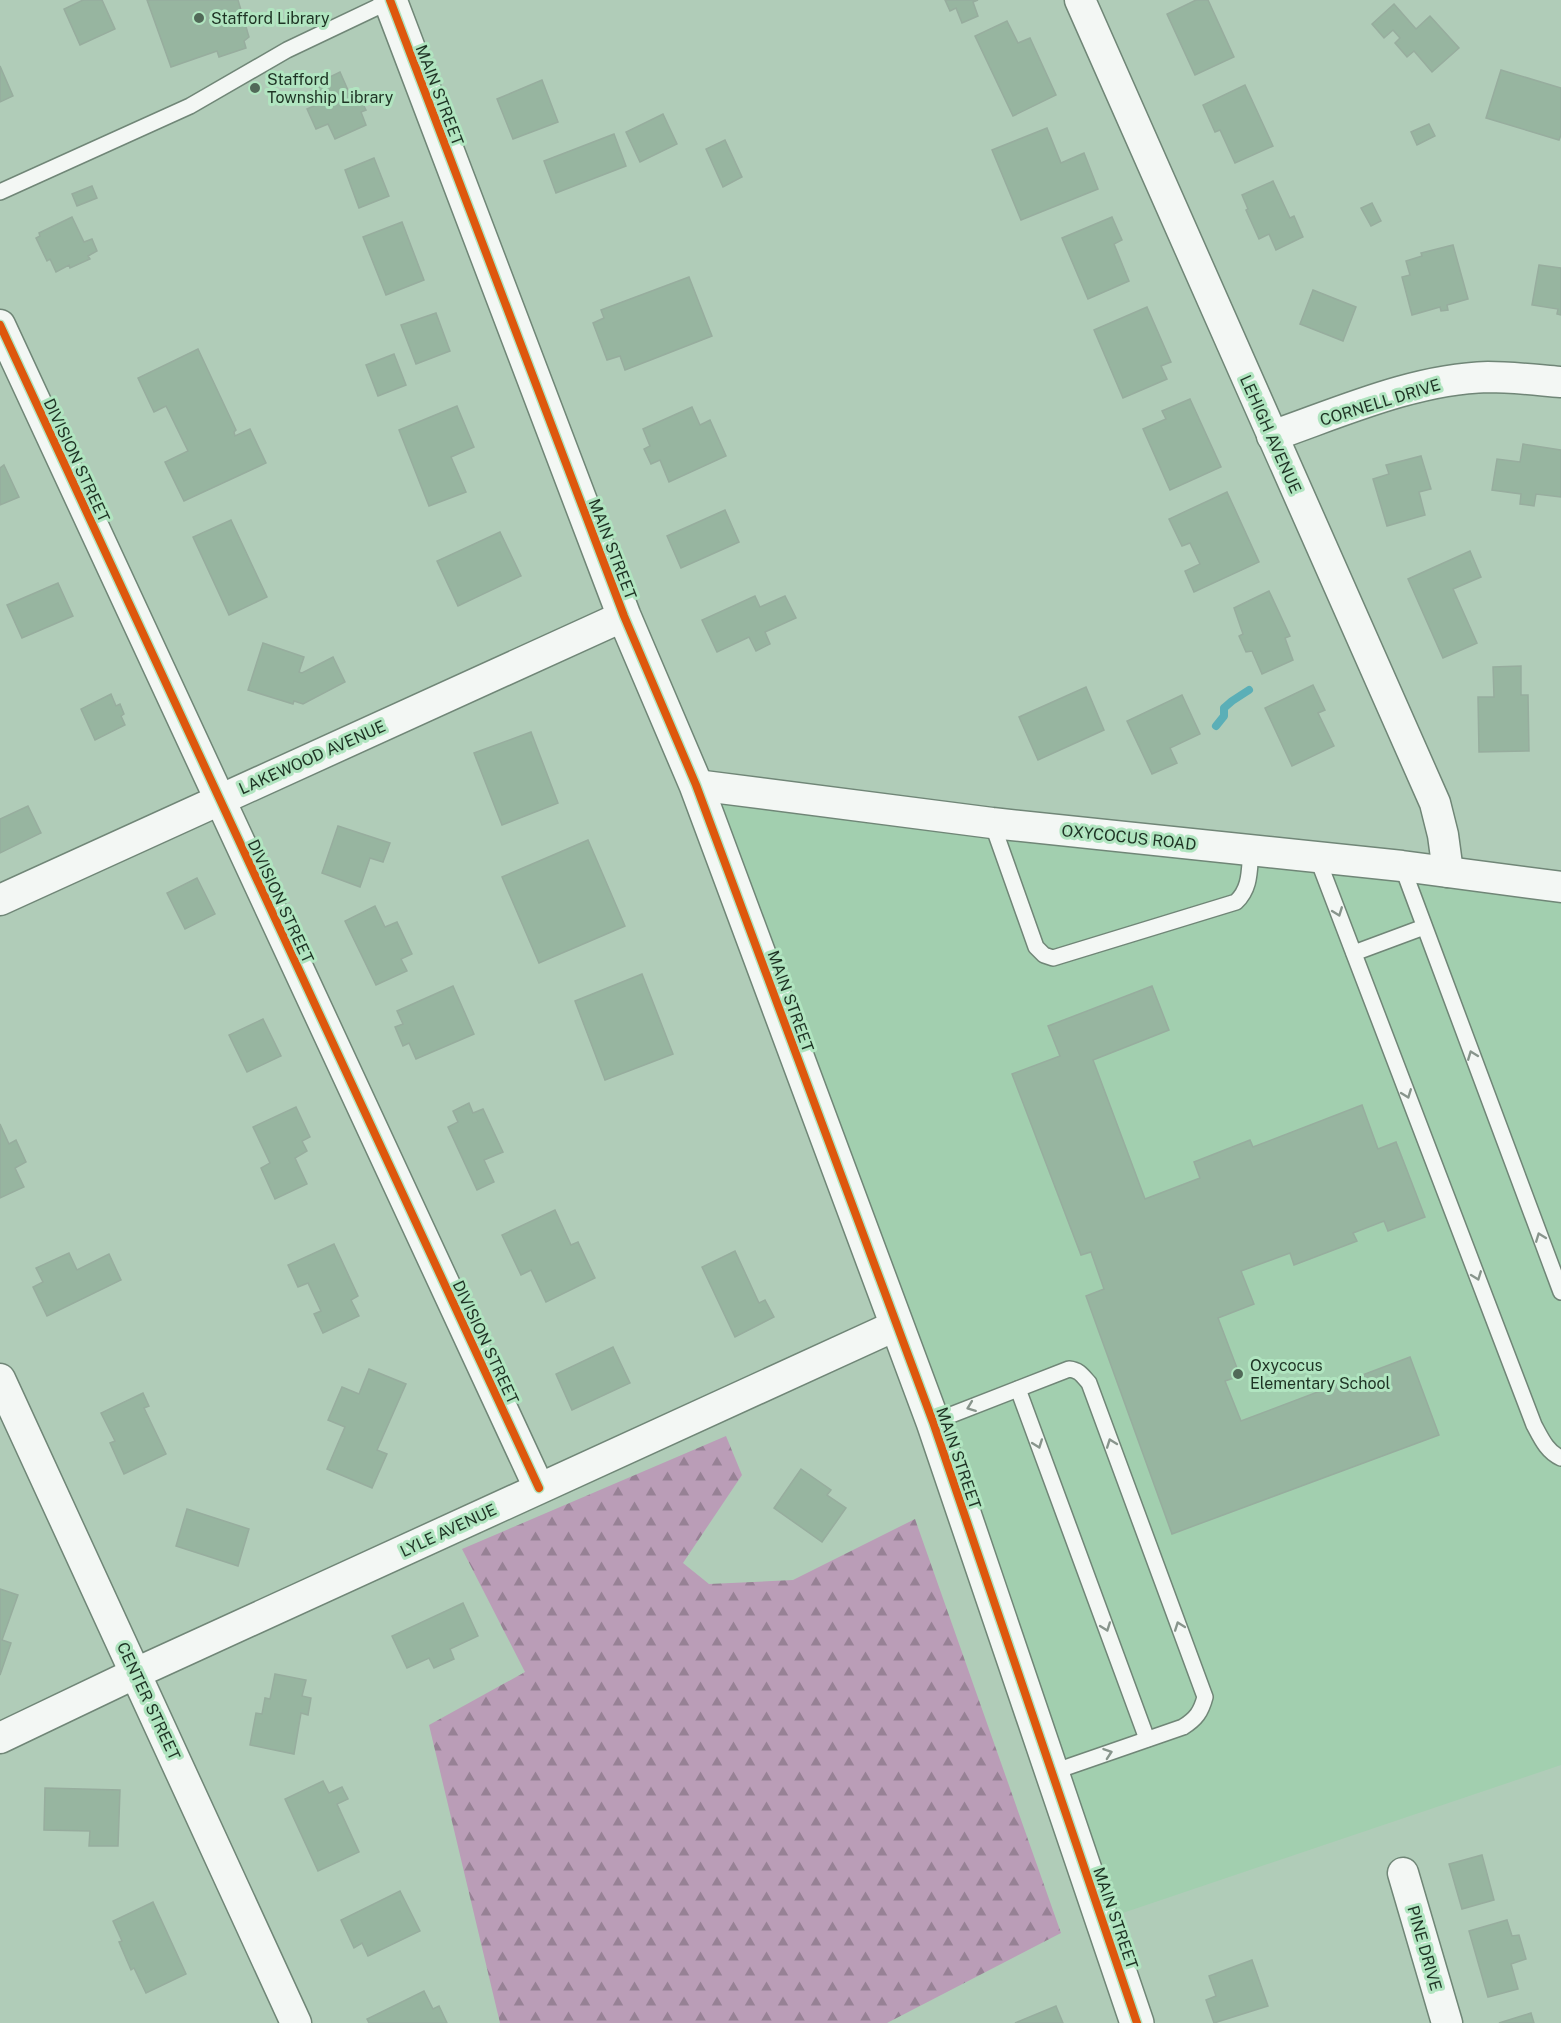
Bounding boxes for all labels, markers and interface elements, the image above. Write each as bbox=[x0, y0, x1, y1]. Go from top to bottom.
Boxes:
place label: Stafford Library bbox=[211, 9, 330, 28]
marker: Stafford Library bbox=[192, 11, 206, 25]
street label: MAIN STREET bbox=[412, 42, 468, 149]
place label: Stafford Township Library bbox=[267, 70, 394, 107]
marker: Stafford Township Library bbox=[248, 81, 262, 95]
street label: LEHIGH AVENUE bbox=[1236, 372, 1305, 496]
street label: CORNELL DRIVE bbox=[1318, 375, 1443, 430]
street label: DIVISION STREET bbox=[40, 395, 114, 526]
street label: MAIN STREET bbox=[585, 496, 641, 603]
street label: LAKEWOOD AVENUE bbox=[236, 717, 389, 798]
street label: OXYCOCUS ROAD bbox=[1061, 821, 1197, 854]
street label: DIVISION STREET bbox=[244, 836, 318, 967]
one-way arrow bbox=[1330, 906, 1343, 917]
street label: MAIN STREET bbox=[763, 948, 818, 1055]
one-way arrow bbox=[1467, 1050, 1479, 1061]
one-way arrow bbox=[1400, 1088, 1413, 1099]
one-way arrow bbox=[1535, 1232, 1548, 1243]
one-way arrow bbox=[1470, 1270, 1482, 1281]
street label: DIVISION STREET bbox=[449, 1277, 523, 1408]
place label: Oxycocus Elementary School bbox=[1250, 1356, 1391, 1393]
marker: Oxycocus Elementary School bbox=[1231, 1367, 1245, 1381]
one-way arrow bbox=[966, 1400, 977, 1412]
street label: MAIN STREET bbox=[932, 1405, 985, 1512]
one-way arrow bbox=[1031, 1438, 1044, 1449]
one-way arrow bbox=[1106, 1438, 1119, 1449]
street label: LYLE AVENUE bbox=[397, 1500, 499, 1561]
one-way arrow bbox=[1098, 1621, 1111, 1632]
one-way arrow bbox=[1173, 1621, 1186, 1631]
street label: CENTER STREET bbox=[113, 1639, 184, 1764]
one-way arrow bbox=[1102, 1747, 1113, 1760]
street label: MAIN STREET bbox=[1089, 1865, 1142, 1972]
street label: PINE DRIVE bbox=[1403, 1903, 1446, 1993]

